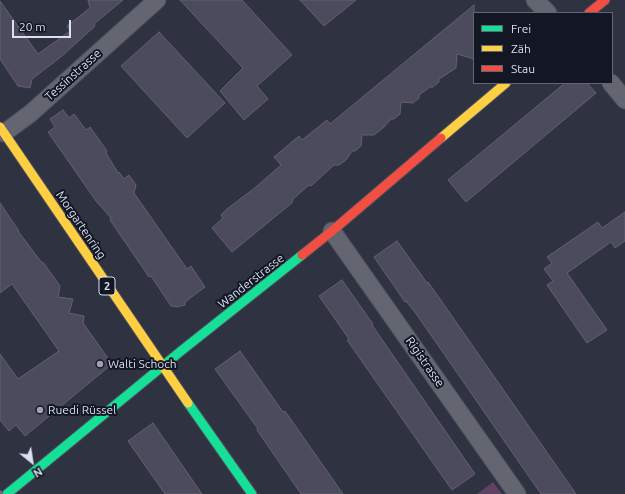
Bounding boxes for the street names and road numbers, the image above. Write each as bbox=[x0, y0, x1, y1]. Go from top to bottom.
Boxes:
street label: Tessinstrasse bbox=[42, 46, 104, 104]
street label: Morgartenring bbox=[53, 188, 109, 262]
street label: Wanderstrasse bbox=[215, 251, 287, 311]
road number: 2 bbox=[99, 277, 115, 295]
street label: Rigistrasse bbox=[403, 334, 447, 390]

